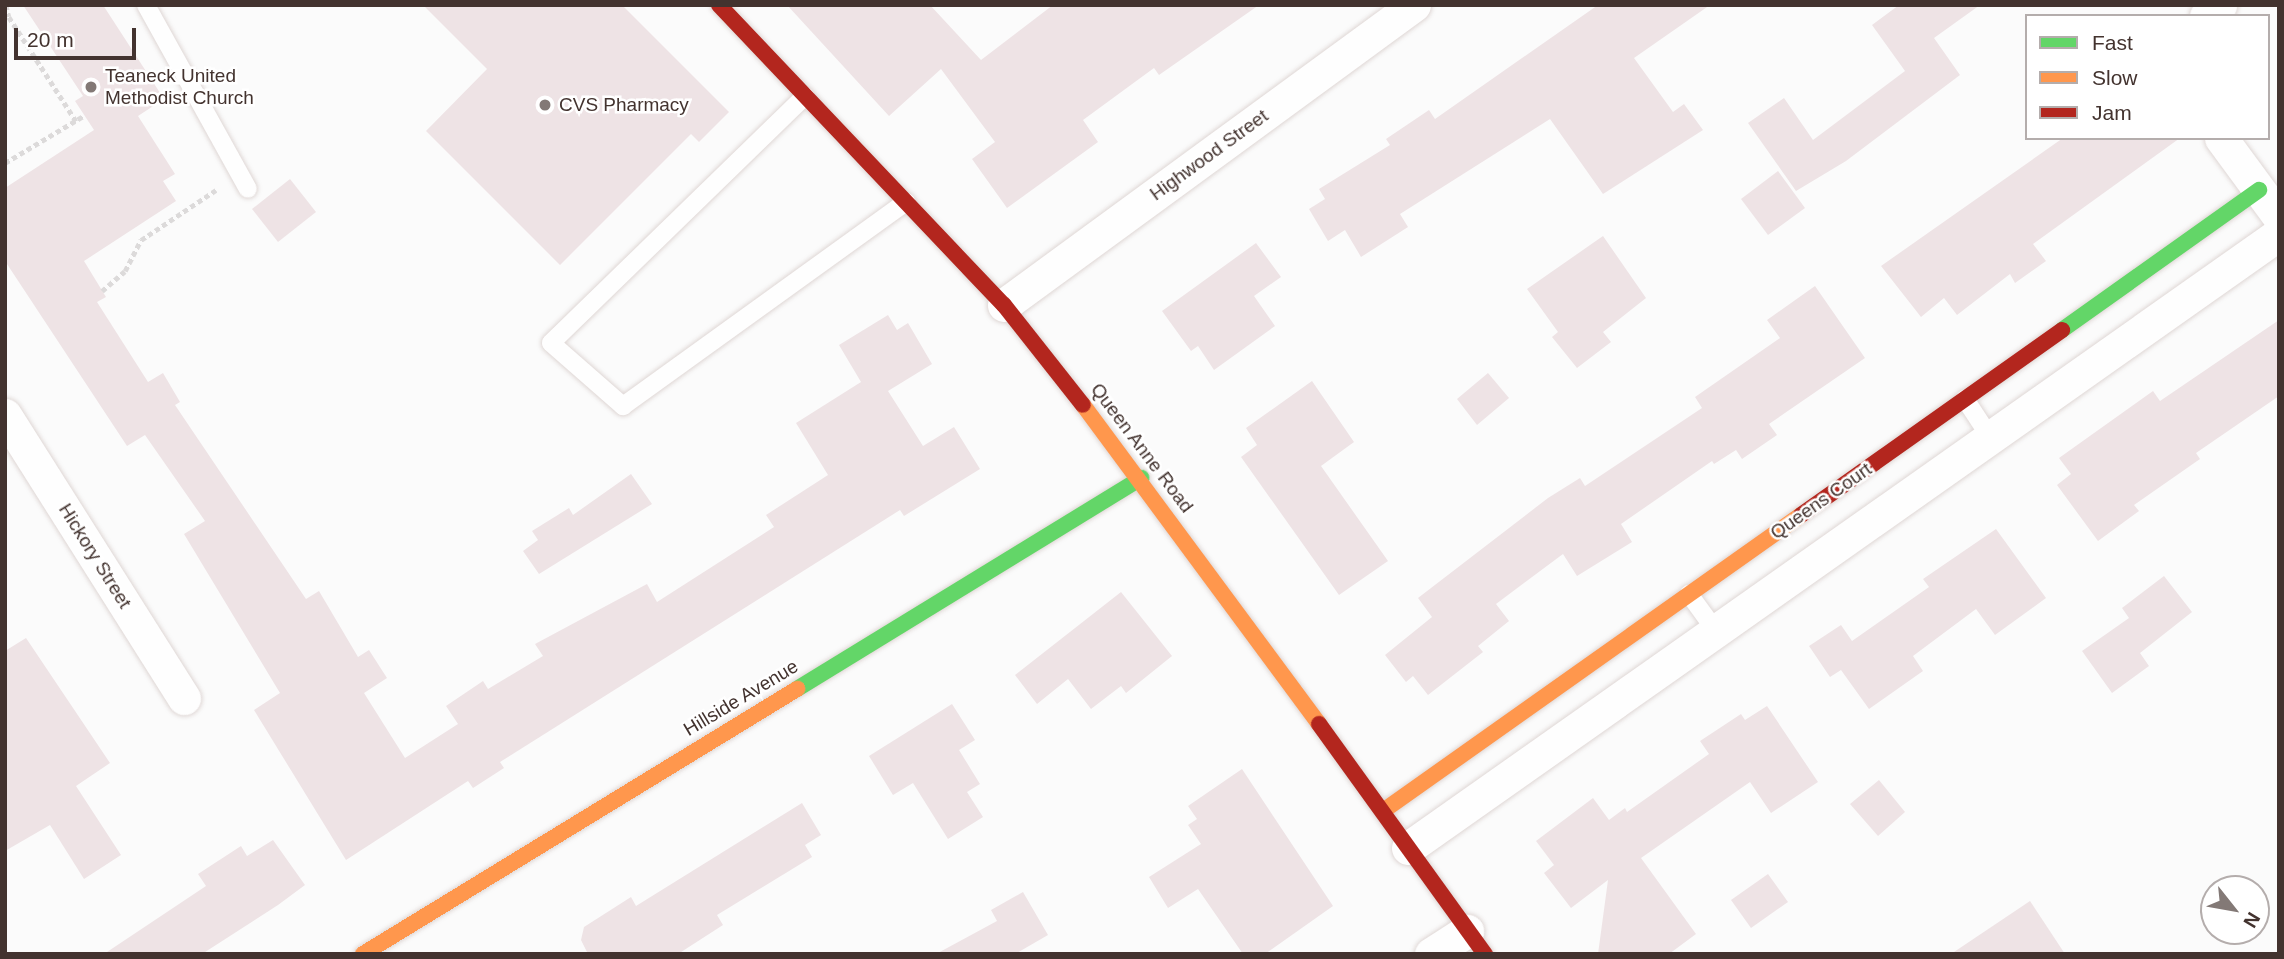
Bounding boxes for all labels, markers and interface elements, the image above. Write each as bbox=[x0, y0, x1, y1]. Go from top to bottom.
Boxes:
scale bar bbox=[18, 14, 140, 58]
legend bbox=[2025, 14, 2270, 140]
text: 20 m bbox=[27, 28, 74, 51]
text: Fast bbox=[2092, 31, 2133, 54]
place label: Teaneck United Methodist Church bbox=[105, 65, 254, 109]
text: Slow bbox=[2092, 66, 2138, 89]
marker: Teaneck United Methodist Church bbox=[83, 79, 99, 95]
place label: CVS Pharmacy bbox=[559, 94, 689, 116]
marker: CVS Pharmacy bbox=[537, 97, 553, 113]
text: Jam bbox=[2092, 101, 2132, 124]
street label: Highwood Street bbox=[1145, 104, 1273, 206]
street label: Queen Anne Road bbox=[1086, 378, 1198, 518]
street label: Queens Court bbox=[1766, 458, 1876, 544]
street label: Hickory Street bbox=[54, 499, 136, 613]
street label: Hillside Avenue bbox=[679, 655, 803, 741]
north arrow bbox=[2200, 875, 2270, 945]
text: N bbox=[2239, 909, 2264, 931]

